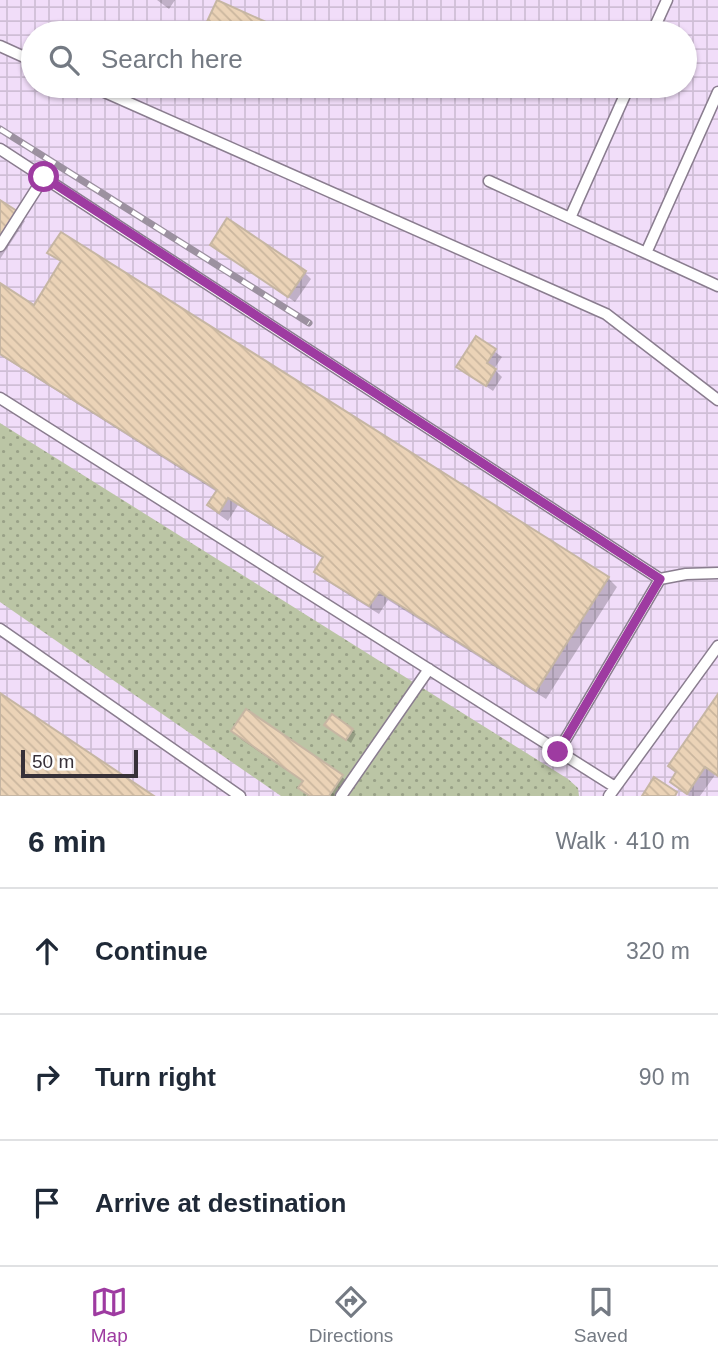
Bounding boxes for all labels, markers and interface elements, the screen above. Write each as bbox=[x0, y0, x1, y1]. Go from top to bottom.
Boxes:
search box bbox=[21, 21, 697, 98]
icon: search bbox=[45, 41, 83, 79]
text: Search here bbox=[101, 44, 243, 74]
route start bbox=[28, 161, 59, 192]
route end bbox=[542, 736, 573, 767]
scale bar bbox=[21, 747, 138, 779]
text: 50 m bbox=[32, 751, 74, 772]
text: 6 min bbox=[28, 825, 106, 858]
text: Walk · 410 m bbox=[555, 828, 690, 854]
icon: ahead bbox=[28, 932, 66, 970]
text: Continue bbox=[95, 936, 208, 966]
text: 320 m bbox=[626, 938, 690, 964]
icon: right bbox=[28, 1058, 66, 1096]
text: Turn right bbox=[95, 1062, 216, 1092]
text: 90 m bbox=[639, 1064, 690, 1090]
icon: arrive bbox=[28, 1184, 66, 1222]
text: Arrive at destination bbox=[95, 1188, 346, 1218]
tab: Map bbox=[90, 1283, 128, 1347]
tab: Directions bbox=[309, 1283, 393, 1347]
tab: Saved bbox=[574, 1283, 628, 1347]

